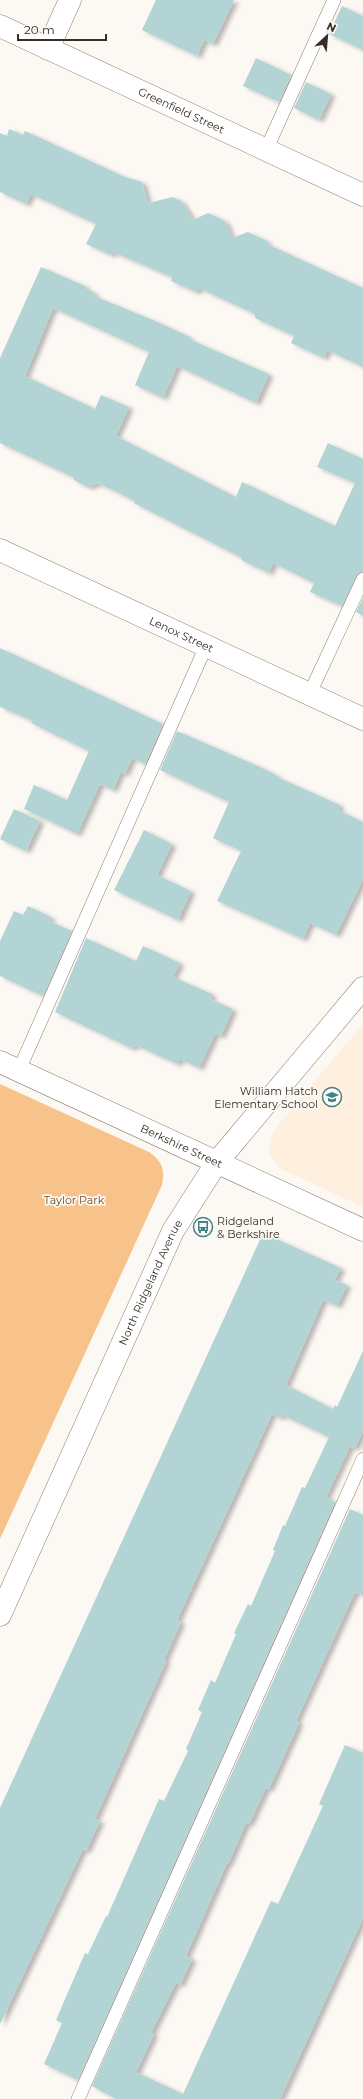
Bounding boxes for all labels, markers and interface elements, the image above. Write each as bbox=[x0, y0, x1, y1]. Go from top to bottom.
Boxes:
scale bar bbox=[18, 16, 106, 42]
north arrow bbox=[307, 16, 347, 56]
text: N bbox=[324, 19, 338, 35]
text: 20 m bbox=[24, 22, 55, 37]
street label: Greenfield Street bbox=[136, 84, 227, 137]
street label: Lenox Street bbox=[147, 613, 216, 656]
place label: William Hatch Elementary School bbox=[214, 1084, 318, 1111]
school or university icon: William Hatch Elementary School bbox=[321, 1086, 343, 1108]
street label: Berkshire Street bbox=[138, 1121, 225, 1171]
park label: Taylor Park bbox=[44, 1193, 105, 1207]
place label: Ridgeland & Berkshire bbox=[217, 1214, 280, 1241]
bus stop icon: Ridgeland & Berkshire bbox=[192, 1216, 214, 1238]
street label: North Ridgeland Avenue bbox=[115, 1217, 186, 1347]

